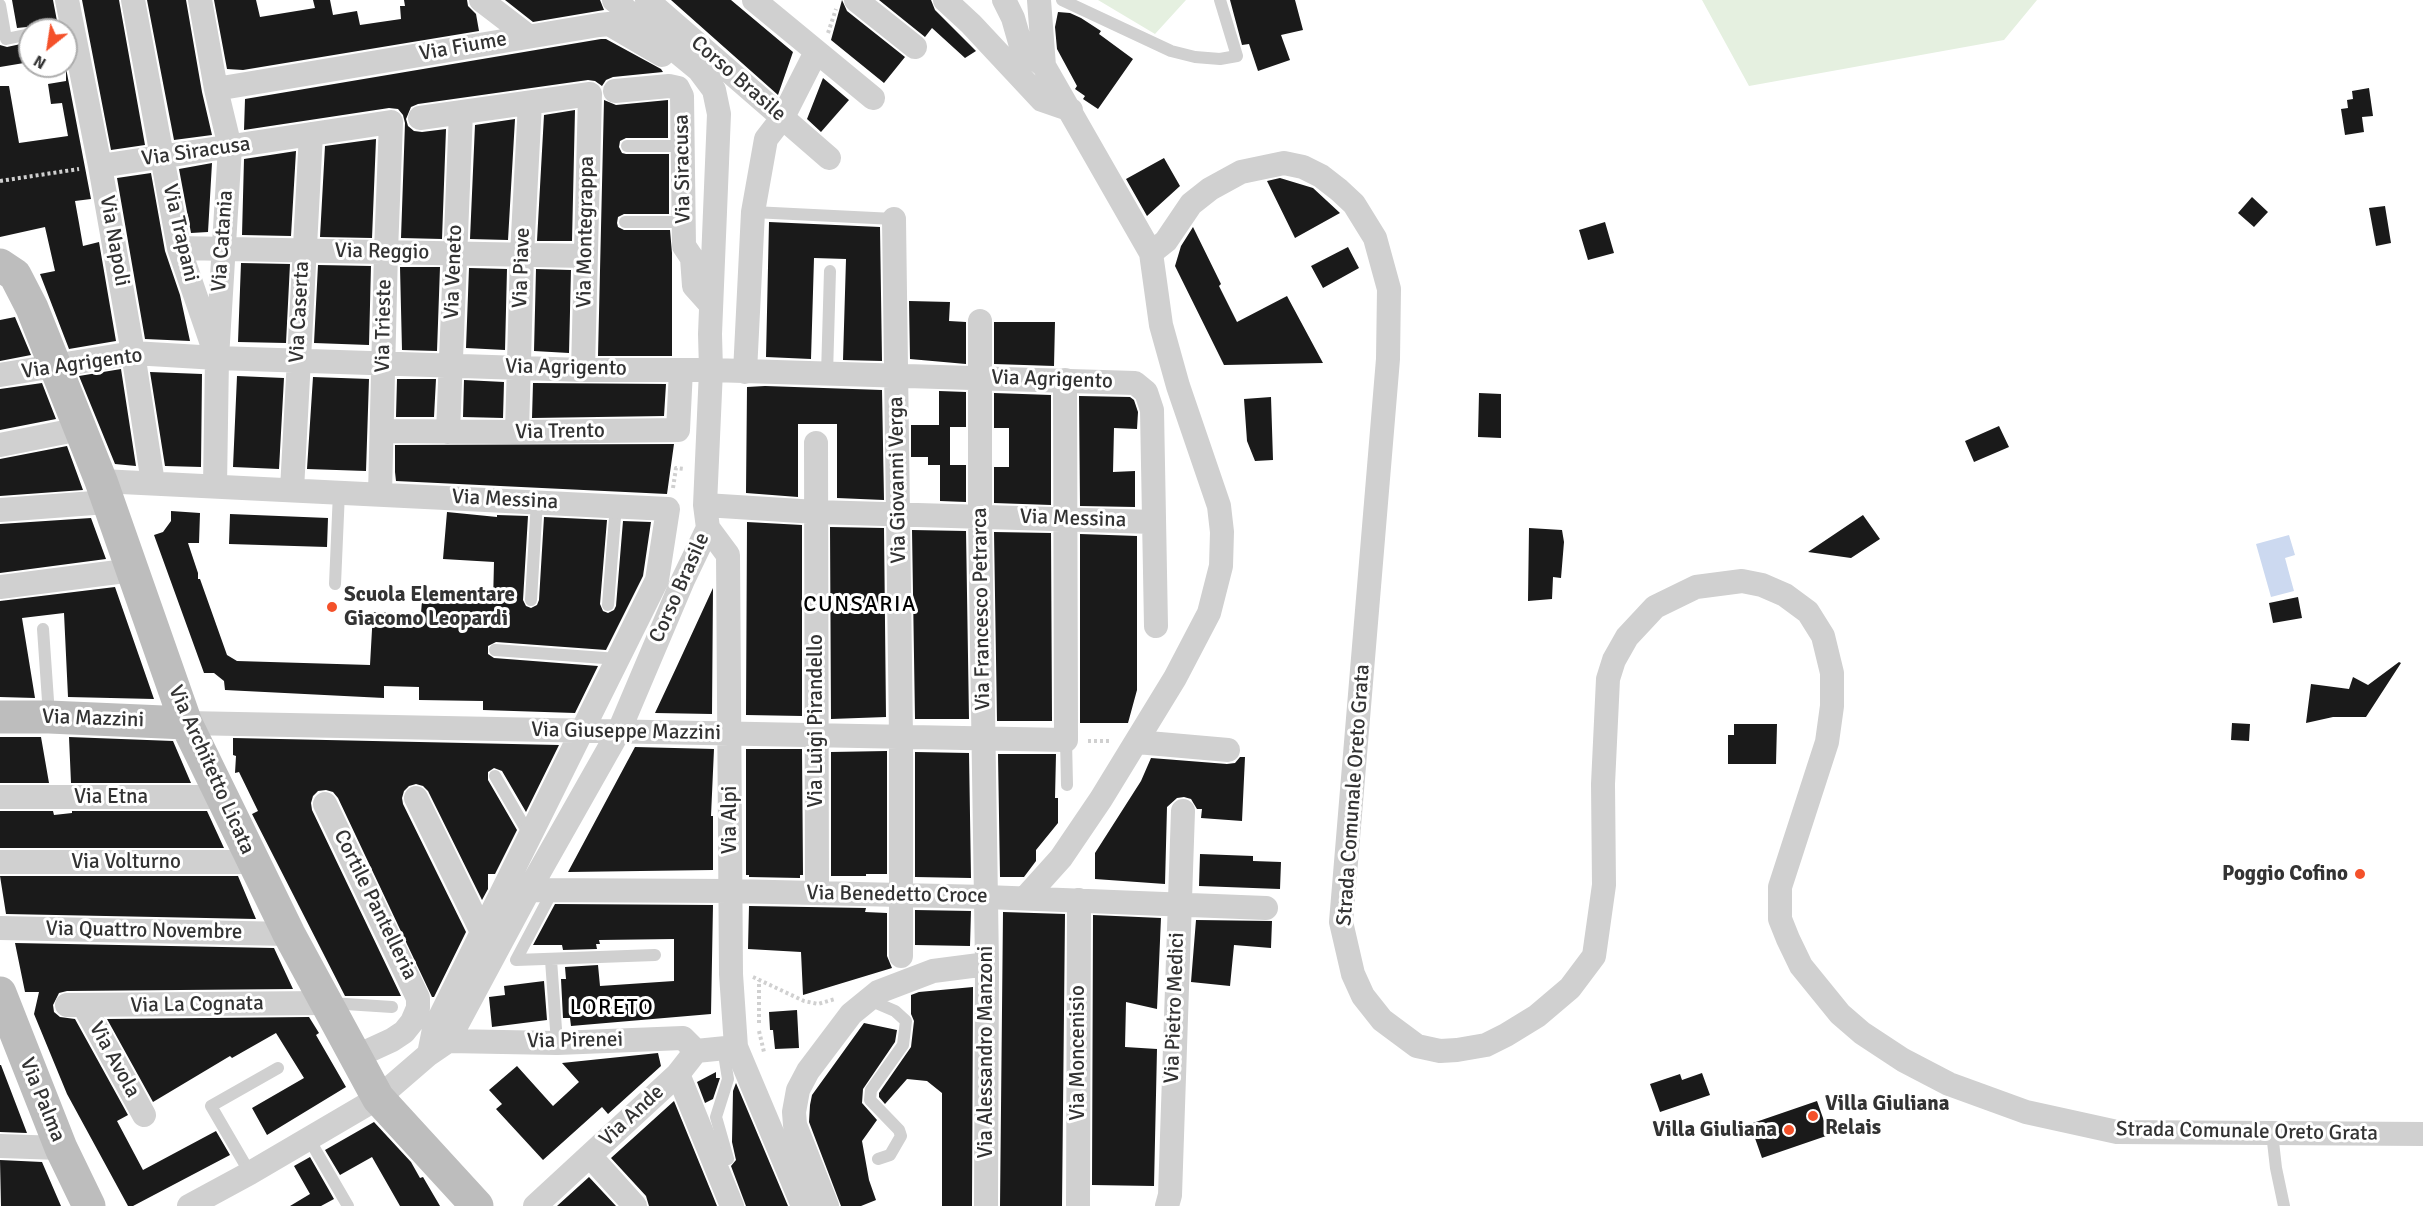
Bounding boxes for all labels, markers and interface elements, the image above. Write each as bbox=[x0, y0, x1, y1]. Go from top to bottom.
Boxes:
north arrow bbox=[18, 18, 78, 78]
street label: Via Fiume bbox=[417, 27, 509, 67]
street label: Corso Brasile bbox=[685, 31, 791, 127]
text: N bbox=[30, 50, 50, 73]
street label: Via Siracusa bbox=[669, 114, 697, 224]
street label: Via Siracusa bbox=[140, 132, 252, 172]
street label: Via Montegrappa bbox=[572, 156, 600, 308]
street label: Via Trapani bbox=[157, 182, 203, 284]
street label: Via Catania bbox=[207, 189, 239, 293]
street label: Via Napoli bbox=[94, 194, 134, 288]
street label: Via Veneto bbox=[440, 224, 468, 320]
street label: Via Piave bbox=[508, 227, 536, 309]
street label: Via Reggio bbox=[334, 239, 430, 265]
street label: Via Caserta bbox=[285, 260, 315, 364]
street label: Via Trieste bbox=[371, 279, 397, 373]
street label: Via Agrigento bbox=[20, 343, 144, 385]
street label: Via Agrigento bbox=[505, 354, 627, 382]
street label: Via Agrigento bbox=[991, 365, 1113, 395]
street label: Via Giovanni Verga bbox=[884, 396, 912, 564]
street label: Via Trento bbox=[515, 419, 605, 445]
street label: Via Messina bbox=[451, 485, 559, 515]
street label: Via Messina bbox=[1019, 505, 1127, 533]
street label: Via Francesco Petrarca bbox=[968, 507, 996, 711]
street label: Corso Brasile bbox=[645, 529, 715, 647]
place label: Scuola Elementare Giacomo Leopardi bbox=[344, 582, 515, 632]
district label: CUNSARIA bbox=[803, 592, 917, 618]
marker: Scuola Elementare Giacomo Leopardi bbox=[325, 600, 339, 614]
street label: Via Luigi Pirandello bbox=[803, 634, 829, 808]
street label: Strada Comunale Oreto Grata bbox=[1332, 663, 1376, 927]
street label: Via Architetto Licata bbox=[162, 682, 260, 858]
street label: Via Mazzini bbox=[41, 705, 145, 733]
street label: Via Giuseppe Mazzini bbox=[531, 718, 721, 746]
street label: Via Etna bbox=[74, 784, 148, 810]
street label: Via Alpi bbox=[717, 786, 743, 854]
street label: Cortile Pantelleria bbox=[328, 826, 422, 984]
street label: Via Volturno bbox=[71, 849, 181, 875]
place label: Poggio Cofino bbox=[2222, 861, 2348, 887]
marker: Poggio Cofino bbox=[2353, 867, 2367, 881]
street label: Via Benedetto Croce bbox=[806, 881, 988, 909]
street label: Via Quattro Novembre bbox=[45, 917, 243, 945]
street label: Via Pietro Medici bbox=[1160, 932, 1190, 1084]
street label: Via Alessandro Manzoni bbox=[973, 946, 999, 1158]
street label: Via Moncenisio bbox=[1065, 985, 1091, 1121]
street label: Via La Cognata bbox=[130, 991, 264, 1019]
district label: LORETO bbox=[570, 995, 654, 1021]
street label: Via Avola bbox=[83, 1018, 145, 1102]
street label: Via Pirenei bbox=[527, 1028, 623, 1054]
street label: Via Palma bbox=[14, 1054, 70, 1146]
street label: Via Ande bbox=[595, 1080, 669, 1152]
place label: Villa Giuliana Relais bbox=[1825, 1091, 1950, 1141]
marker: Villa Giuliana Relais bbox=[1806, 1109, 1820, 1123]
place label: Villa Giuliana bbox=[1652, 1117, 1777, 1143]
street label: Strada Comunale Oreto Grata bbox=[2116, 1117, 2378, 1147]
marker: Villa Giuliana bbox=[1782, 1123, 1796, 1137]

